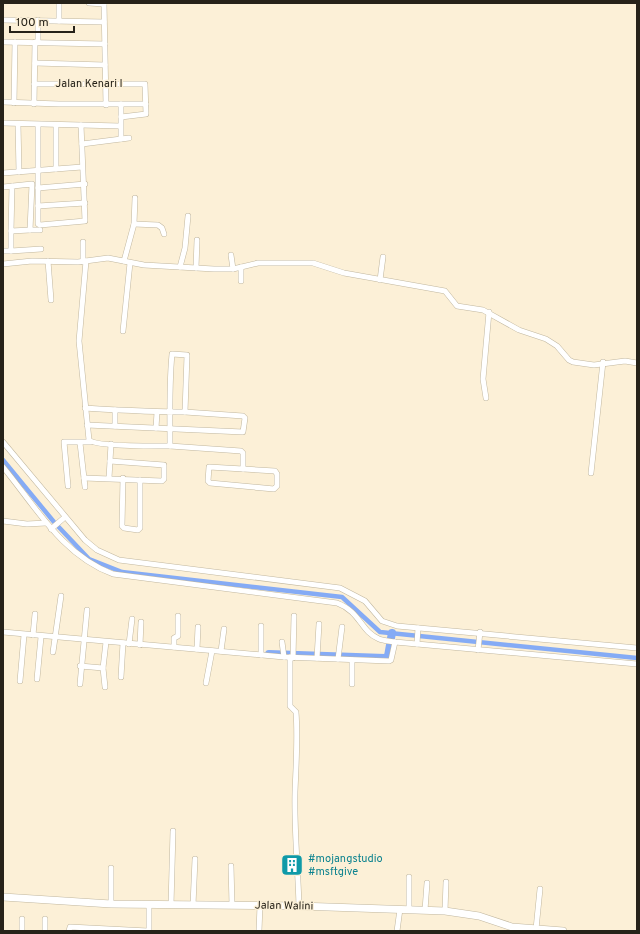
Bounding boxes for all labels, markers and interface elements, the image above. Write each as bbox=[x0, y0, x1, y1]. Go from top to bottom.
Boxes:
scale bar bbox=[10, 8, 74, 34]
text: 100 m bbox=[16, 15, 49, 31]
street label: Jalan Kenari I bbox=[55, 77, 123, 91]
building icon: #mojangstudio #msftgive bbox=[279, 852, 305, 878]
place label: #mojangstudio #msftgive bbox=[308, 852, 383, 879]
street label: Jalan Walini bbox=[255, 898, 313, 914]

